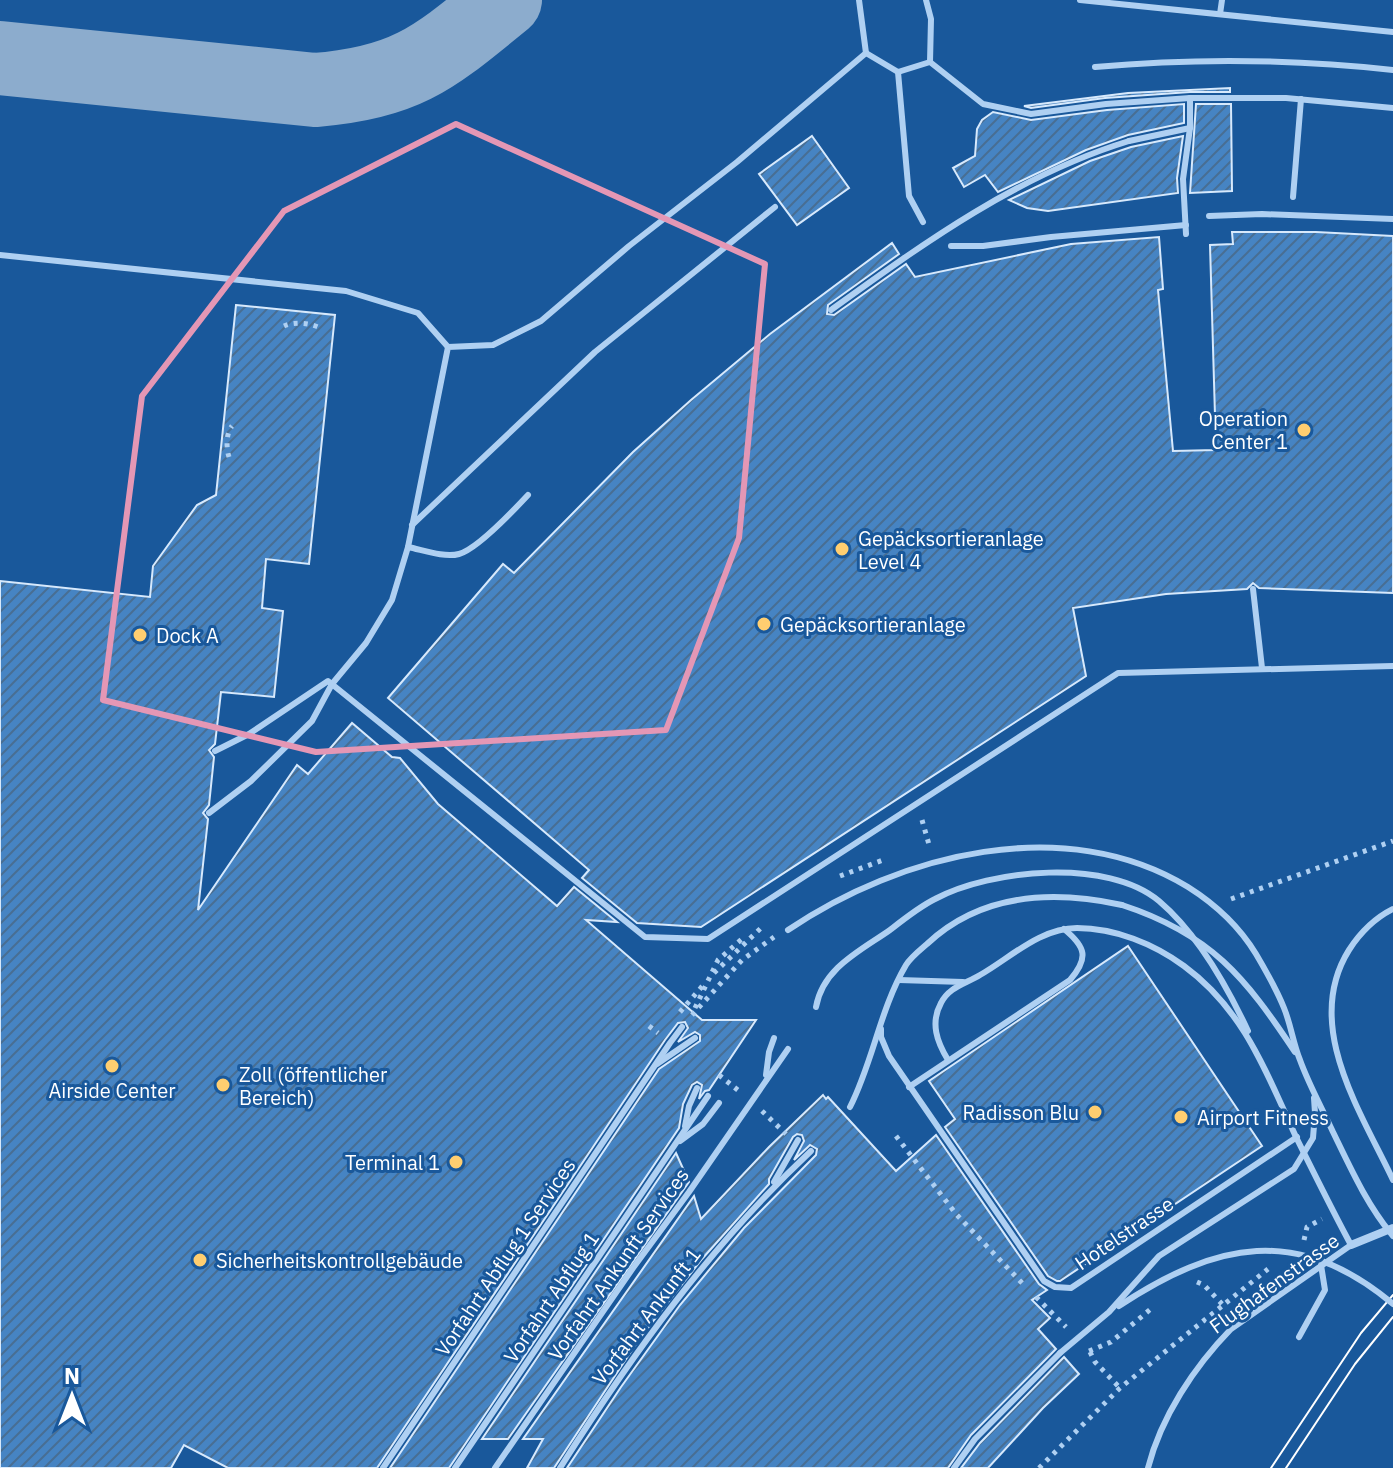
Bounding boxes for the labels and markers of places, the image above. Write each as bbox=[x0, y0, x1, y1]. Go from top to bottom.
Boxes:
place label: Operation Center 1 bbox=[1199, 405, 1288, 455]
marker: Operation Center 1 bbox=[1295, 421, 1313, 439]
place label: Gepäcksortieranlage Level 4 bbox=[858, 525, 1044, 575]
marker: Gepäcksortieranlage Level 4 bbox=[833, 540, 851, 558]
place label: Gepäcksortieranlage bbox=[780, 611, 966, 638]
marker: Gepäcksortieranlage bbox=[755, 615, 773, 633]
place label: Dock A bbox=[156, 622, 219, 649]
marker: Dock A bbox=[131, 626, 149, 644]
marker: Airside Center bbox=[103, 1057, 121, 1075]
place label: Zoll (öffentlicher Bereich) bbox=[239, 1061, 387, 1111]
marker: Zoll (öffentlicher Bereich) bbox=[214, 1076, 232, 1094]
place label: Airside Center bbox=[48, 1077, 176, 1104]
place label: Radisson Blu bbox=[963, 1099, 1079, 1126]
marker: Radisson Blu bbox=[1086, 1103, 1104, 1121]
place label: Airport Fitness bbox=[1197, 1104, 1329, 1131]
marker: Airport Fitness bbox=[1172, 1108, 1190, 1126]
place label: Terminal 1 bbox=[345, 1149, 440, 1176]
marker: Terminal 1 bbox=[447, 1153, 465, 1171]
place label: Sicherheitskontrollgebäude bbox=[216, 1247, 463, 1274]
marker: Sicherheitskontrollgebäude bbox=[191, 1251, 209, 1269]

